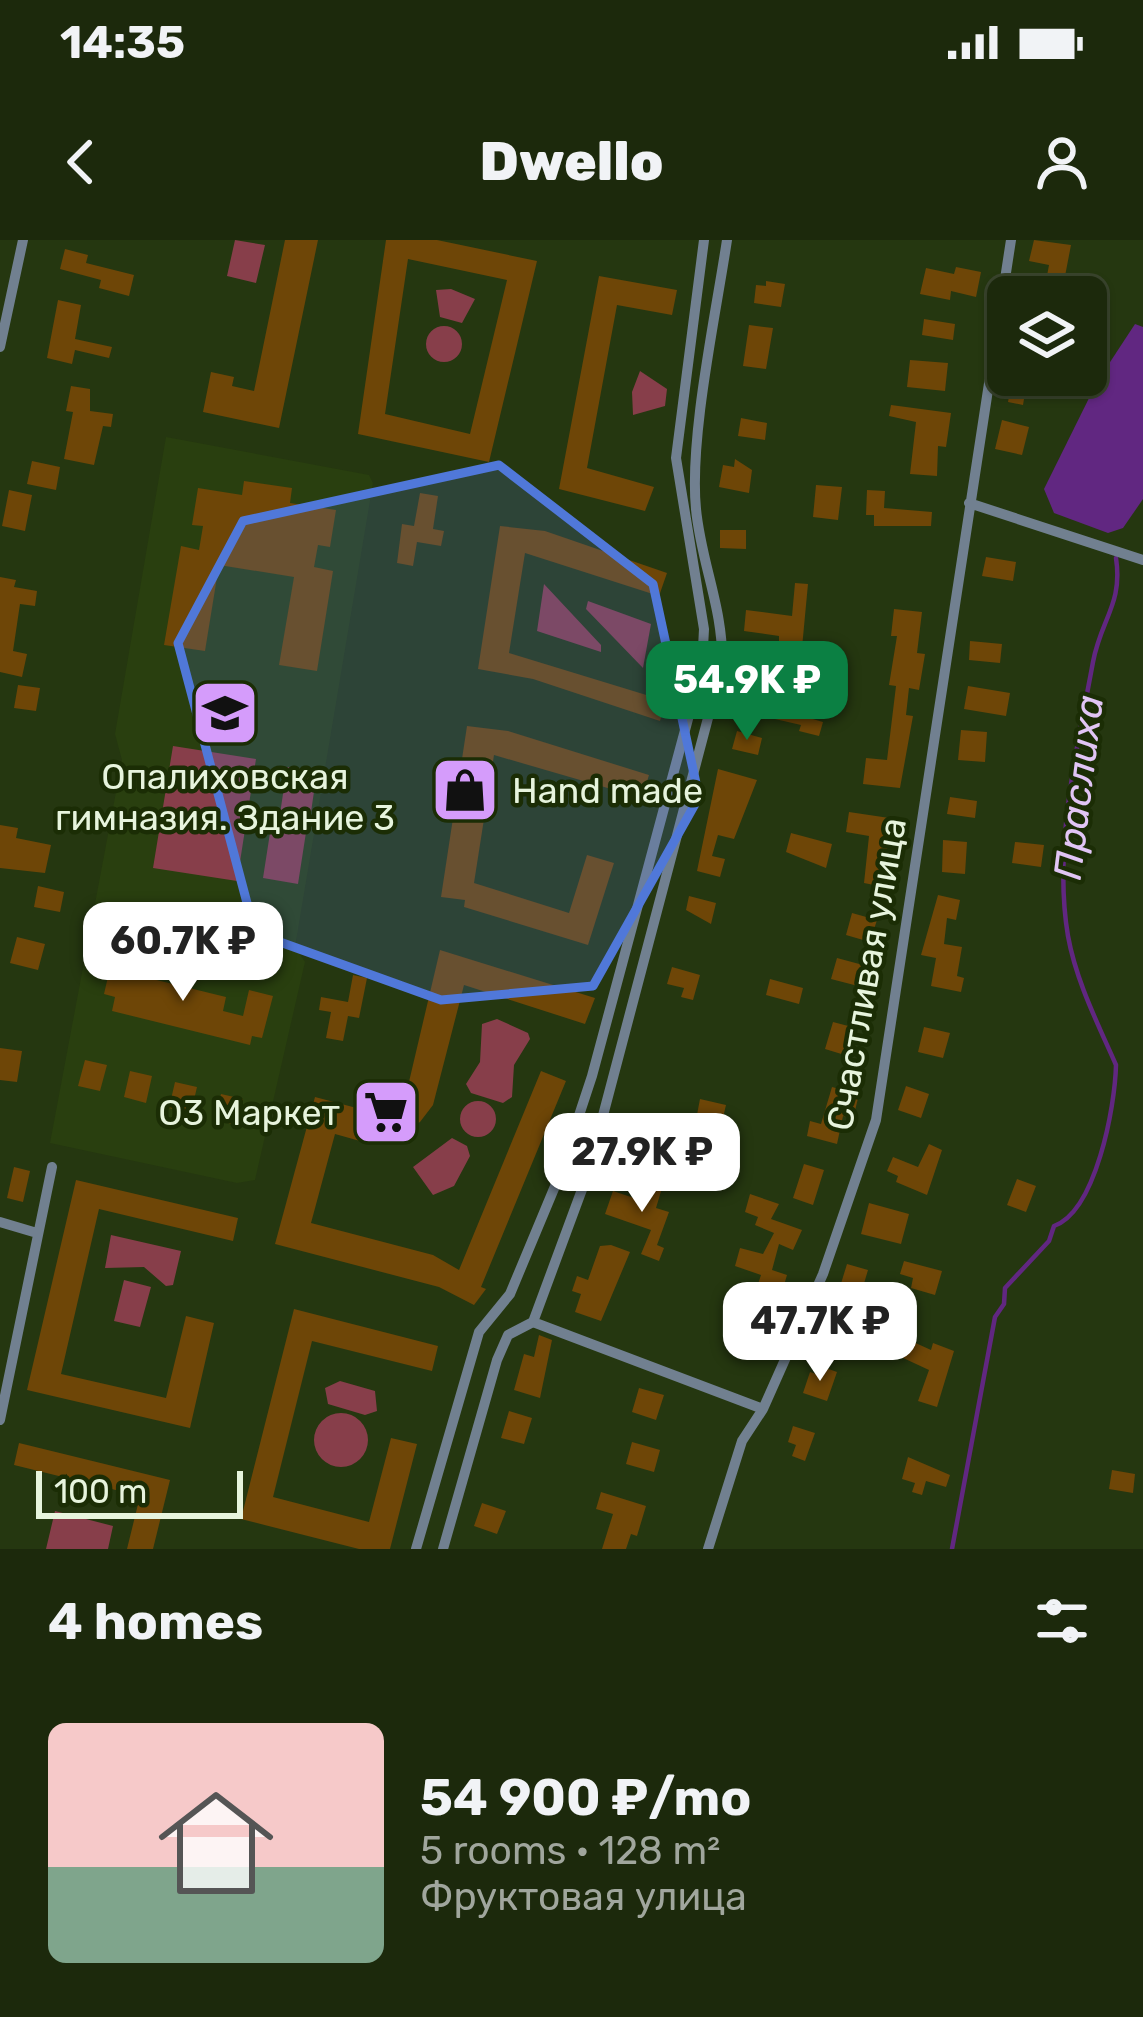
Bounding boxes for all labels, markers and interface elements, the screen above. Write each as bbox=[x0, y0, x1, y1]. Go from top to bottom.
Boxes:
text: 14:35 bbox=[60, 16, 185, 69]
icon: back bbox=[48, 129, 114, 195]
icon: person bbox=[1029, 129, 1095, 195]
text: Dwello bbox=[479, 130, 664, 194]
map controls bbox=[987, 276, 1107, 396]
button: layers bbox=[987, 276, 1107, 396]
pin: 54.9K ₽ bbox=[636, 641, 858, 743]
text: 54.9K ₽ bbox=[673, 657, 821, 703]
school or university icon: Опалиховская гимназия. Здание 3 bbox=[190, 678, 260, 748]
water label: Праслиха bbox=[1045, 692, 1113, 882]
place label: Опалиховская гимназия. Здание 3 bbox=[55, 755, 395, 839]
shop icon: Hand made bbox=[430, 755, 500, 825]
place label: Hand made bbox=[512, 769, 703, 812]
street label: Счастливая улица bbox=[818, 814, 915, 1134]
pin: 60.7K ₽ bbox=[72, 902, 294, 1004]
text: 60.7K ₽ bbox=[110, 918, 256, 964]
supermarket icon: О3 Маркет bbox=[351, 1077, 421, 1147]
place label: О3 Маркет bbox=[158, 1091, 340, 1134]
pin: 27.9K ₽ bbox=[531, 1113, 753, 1215]
text: 27.9K ₽ bbox=[571, 1129, 713, 1175]
pin: 47.7K ₽ bbox=[709, 1282, 931, 1384]
text: 47.7K ₽ bbox=[750, 1298, 890, 1344]
scale bar bbox=[36, 1465, 243, 1518]
text: 100 m bbox=[54, 1472, 147, 1511]
icon: filters bbox=[1029, 1588, 1095, 1654]
text: 4 homes bbox=[48, 1591, 263, 1652]
text: 54 900 ₽/mo bbox=[420, 1767, 751, 1828]
icon: home bbox=[144, 1771, 288, 1915]
text: 5 rooms · 128 m² bbox=[420, 1828, 720, 1874]
text: Фруктовая улица bbox=[420, 1874, 747, 1920]

